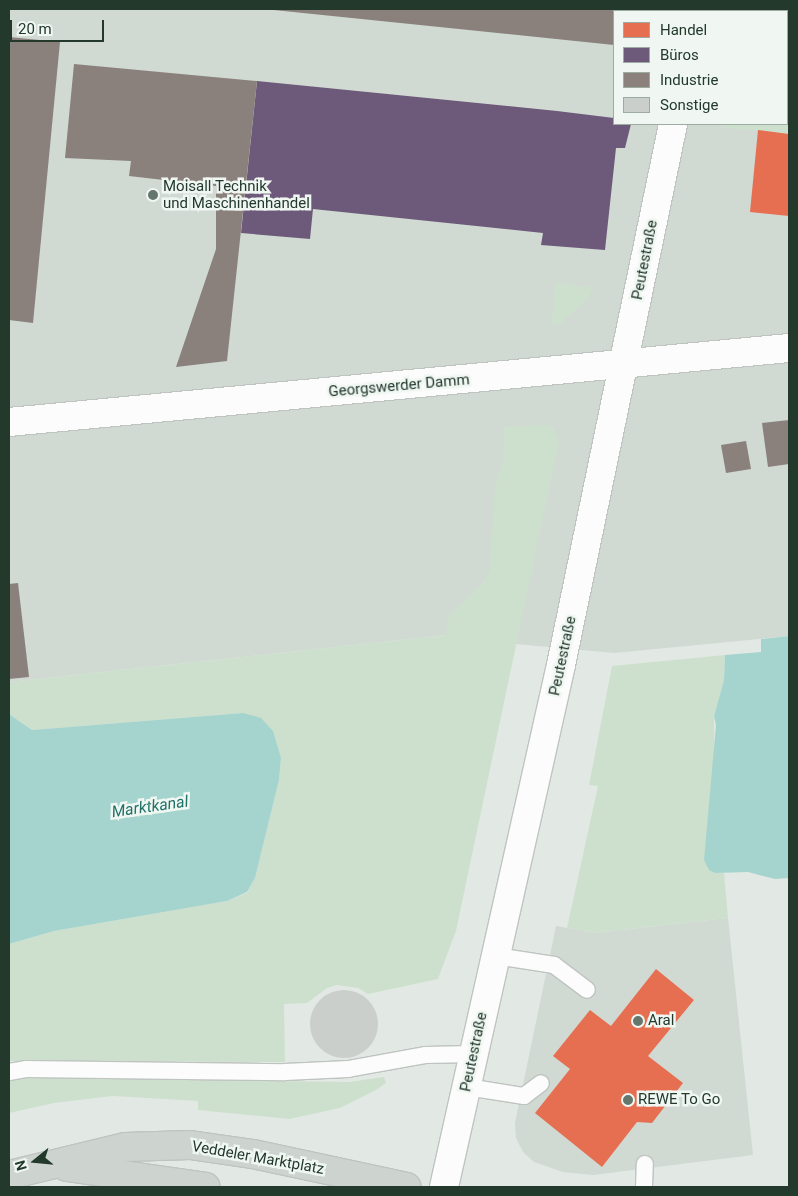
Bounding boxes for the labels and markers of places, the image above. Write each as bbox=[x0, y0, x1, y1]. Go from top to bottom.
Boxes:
place label: Moisall Technik und Maschinenhandel bbox=[163, 177, 310, 212]
marker: Moisall Technik und Maschinenhandel bbox=[147, 189, 159, 201]
place label: Aral bbox=[648, 1012, 674, 1030]
marker: Aral bbox=[632, 1015, 644, 1027]
place label: REWE To Go bbox=[638, 1091, 721, 1109]
marker: REWE To Go bbox=[622, 1094, 634, 1106]

